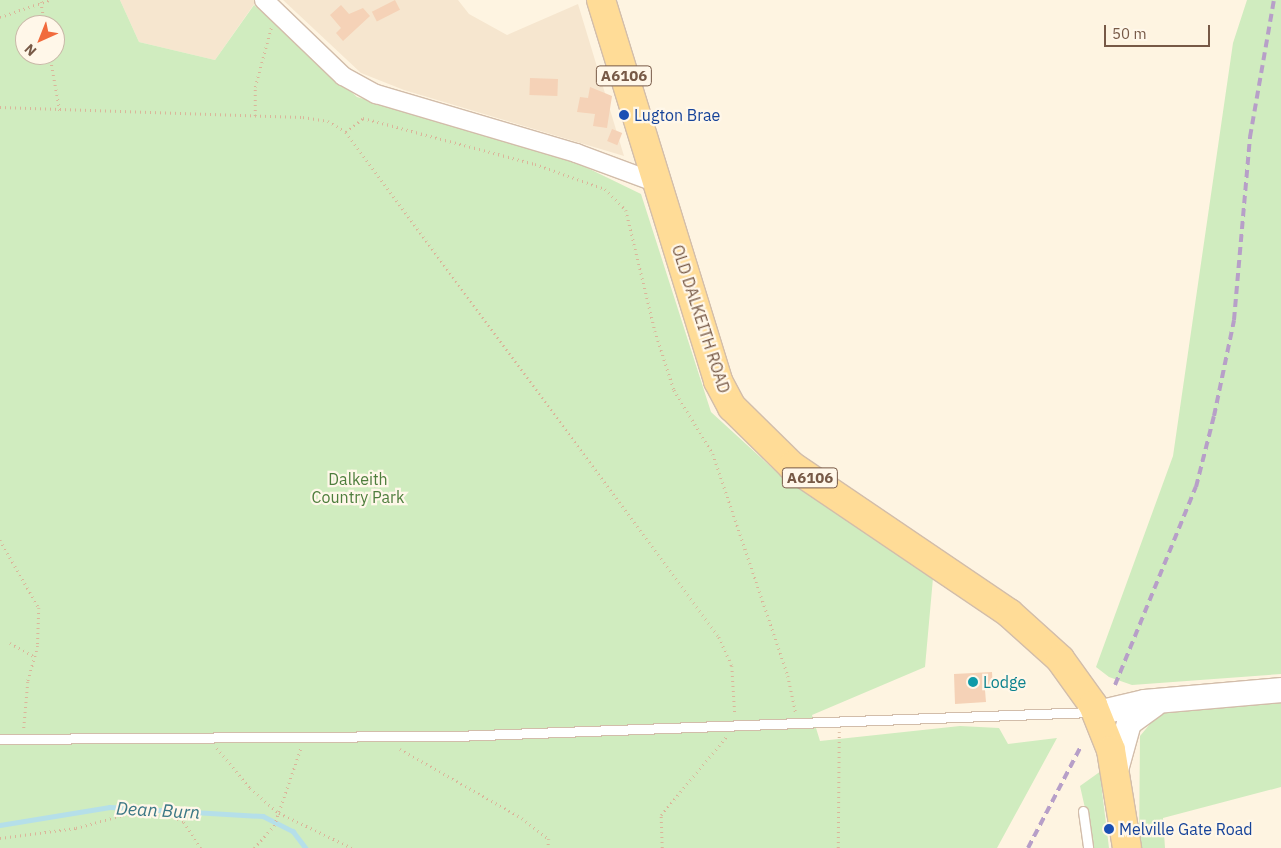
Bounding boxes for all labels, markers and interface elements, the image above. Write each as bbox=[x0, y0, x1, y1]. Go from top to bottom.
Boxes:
north arrow bbox=[15, 15, 65, 65]
scale bar bbox=[1106, 15, 1212, 47]
text: 50 m bbox=[1112, 24, 1147, 43]
text: N bbox=[20, 40, 40, 60]
road number: A6106 bbox=[595, 64, 653, 88]
place label: Lugton Brae bbox=[634, 105, 720, 125]
marker: Lugton Brae bbox=[618, 109, 630, 121]
street label: OLD DALKEITH ROAD bbox=[668, 242, 734, 396]
road number: A6106 bbox=[781, 466, 839, 490]
park label: Dalkeith Country Park bbox=[312, 469, 404, 507]
place label: Lodge bbox=[983, 672, 1026, 692]
marker: Lodge bbox=[967, 676, 979, 688]
water label: Dean Burn bbox=[116, 798, 200, 824]
place label: Melville Gate Road bbox=[1119, 819, 1253, 839]
marker: Melville Gate Road bbox=[1103, 823, 1115, 835]

